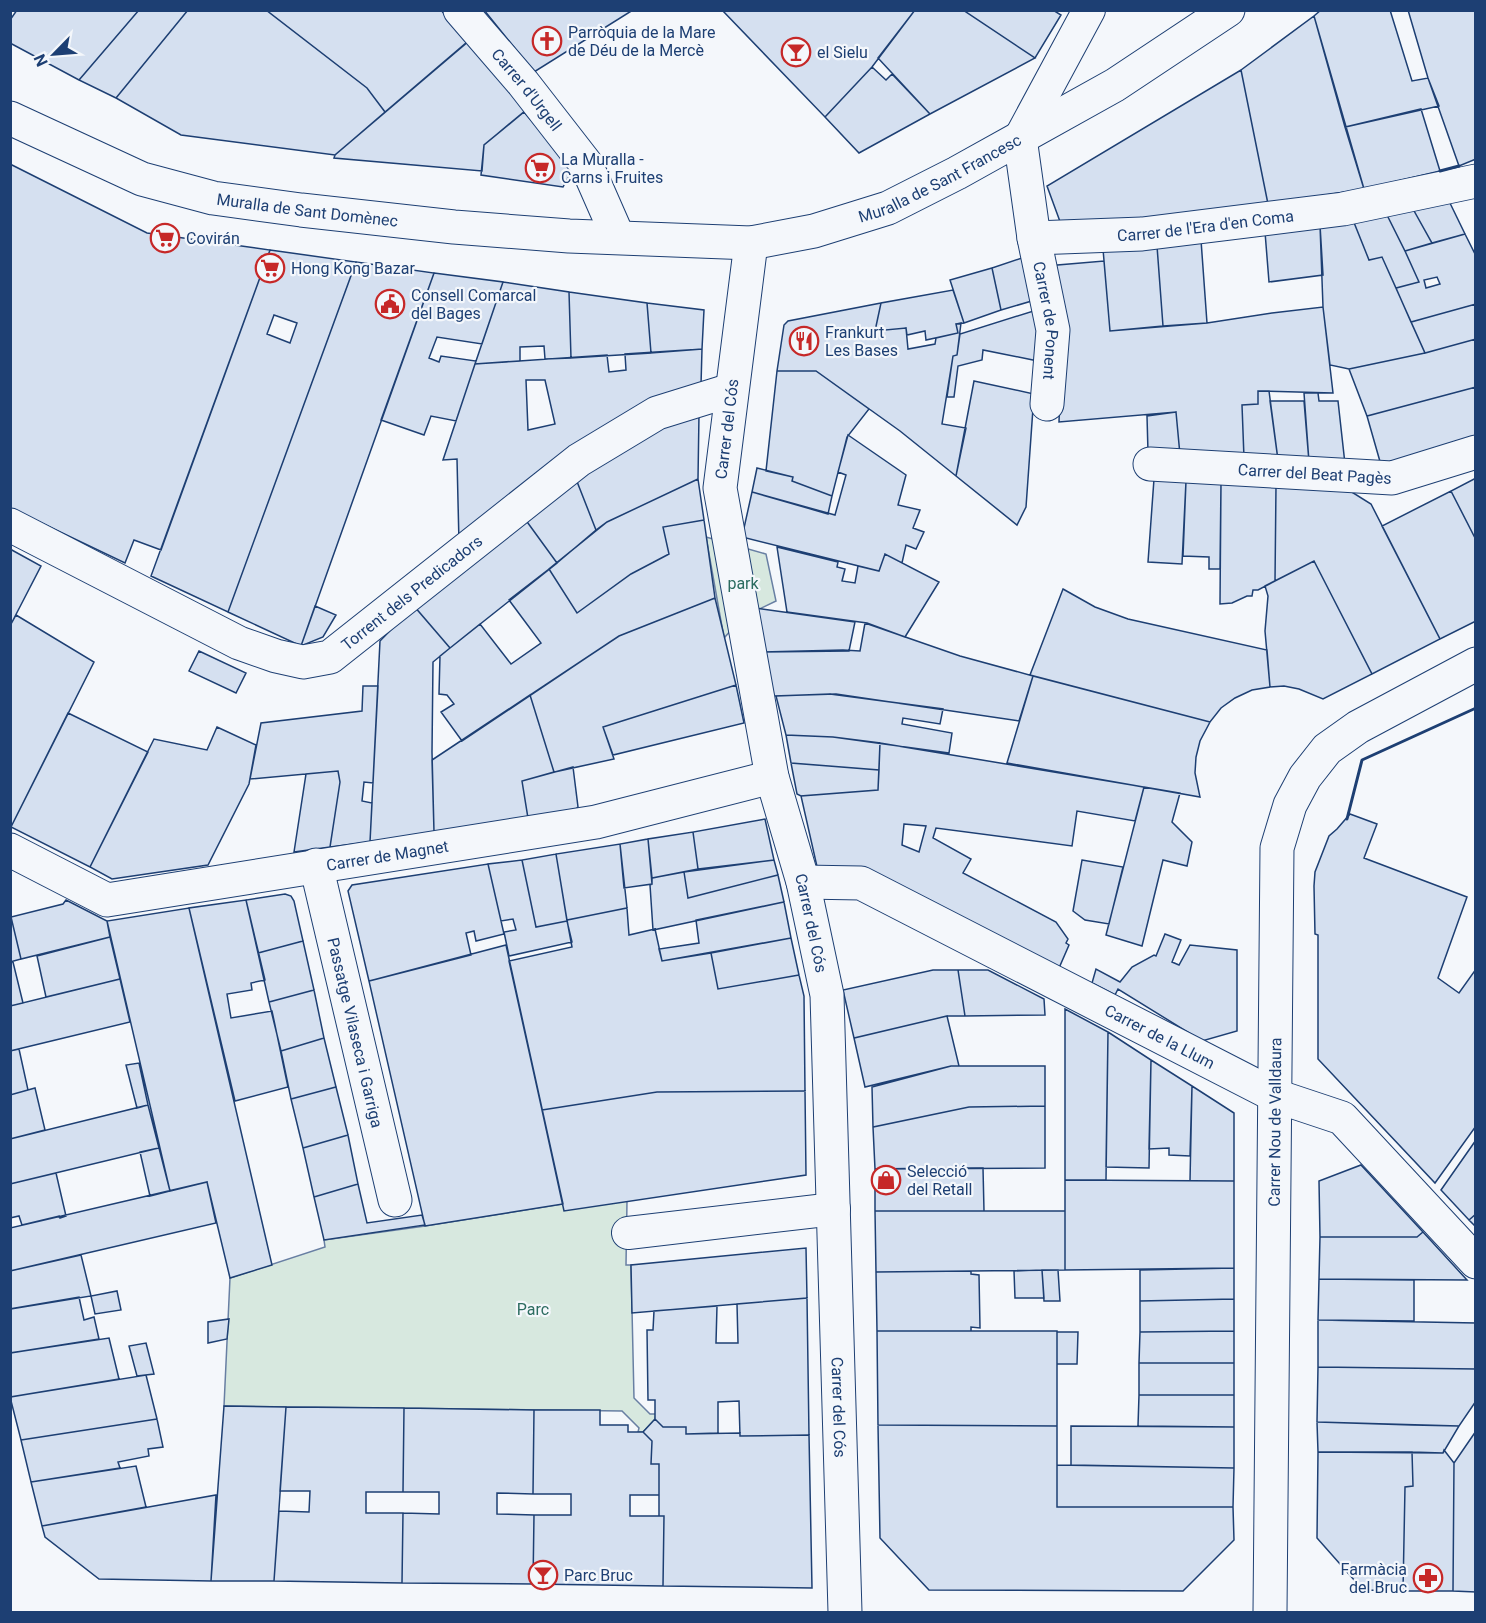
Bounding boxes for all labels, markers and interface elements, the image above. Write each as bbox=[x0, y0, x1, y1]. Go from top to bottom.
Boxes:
place label: Parròquia de la Mare de Déu de la Mercè bbox=[568, 23, 715, 60]
north arrow bbox=[24, 24, 84, 84]
church icon: Parròquia de la Mare de Déu de la Mercè bbox=[531, 25, 563, 57]
bar icon: el Sielu bbox=[780, 36, 812, 68]
place label: el Sielu bbox=[817, 43, 868, 62]
street label: Carrer d'Urgell bbox=[488, 45, 566, 134]
text: N bbox=[30, 51, 52, 69]
street label: Muralla de Sant Francesc bbox=[856, 130, 1024, 226]
place label: La Muralla - Carns i Fruites bbox=[561, 150, 663, 187]
supermarket icon: La Muralla - Carns i Fruites bbox=[524, 152, 556, 184]
street label: Muralla de Sant Domènec bbox=[215, 189, 399, 230]
street label: Carrer de l'Era d'en Coma bbox=[1117, 206, 1295, 244]
supermarket icon: Covirán bbox=[149, 222, 181, 254]
place label: Covirán bbox=[186, 229, 240, 248]
supermarket icon: Hong Kong Bazar bbox=[254, 252, 286, 284]
place label: Hong Kong Bazar bbox=[291, 259, 415, 278]
street label: Carrer de Ponent bbox=[1030, 260, 1063, 381]
place label: Consell Comarcal del Bages bbox=[411, 286, 536, 323]
public building icon: Consell Comarcal del Bages bbox=[374, 288, 406, 320]
place label: Frankurt Les Bases bbox=[825, 323, 898, 360]
restaurant icon: Frankurt Les Bases bbox=[788, 325, 820, 357]
street label: Carrer del Cós bbox=[711, 378, 743, 480]
street label: Carrer del Beat Pagès bbox=[1237, 460, 1392, 487]
street label: Torrent dels Predicadors bbox=[337, 531, 486, 654]
park label: park bbox=[727, 574, 760, 593]
street label: Carrer de Magnet bbox=[325, 836, 450, 874]
street label: Carrer del Cós bbox=[791, 871, 831, 974]
street label: Passatge Vilaseca i Garriga bbox=[324, 935, 387, 1129]
street label: Carrer de la Llum bbox=[1102, 1000, 1218, 1073]
street label: Carrer Nou de Valldaura bbox=[1264, 1037, 1285, 1207]
place label: Selecció del Retall bbox=[907, 1162, 972, 1199]
shop icon: Selecció del Retall bbox=[870, 1164, 902, 1196]
park label: Parc bbox=[517, 1300, 549, 1319]
street label: Carrer del Cós bbox=[828, 1357, 850, 1458]
bar icon: Parc Bruc bbox=[527, 1559, 559, 1591]
place label: Farmàcia del Bruc bbox=[1341, 1560, 1407, 1597]
pharmacy icon: Farmàcia del Bruc bbox=[1412, 1562, 1444, 1594]
place label: Parc Bruc bbox=[564, 1566, 633, 1585]

